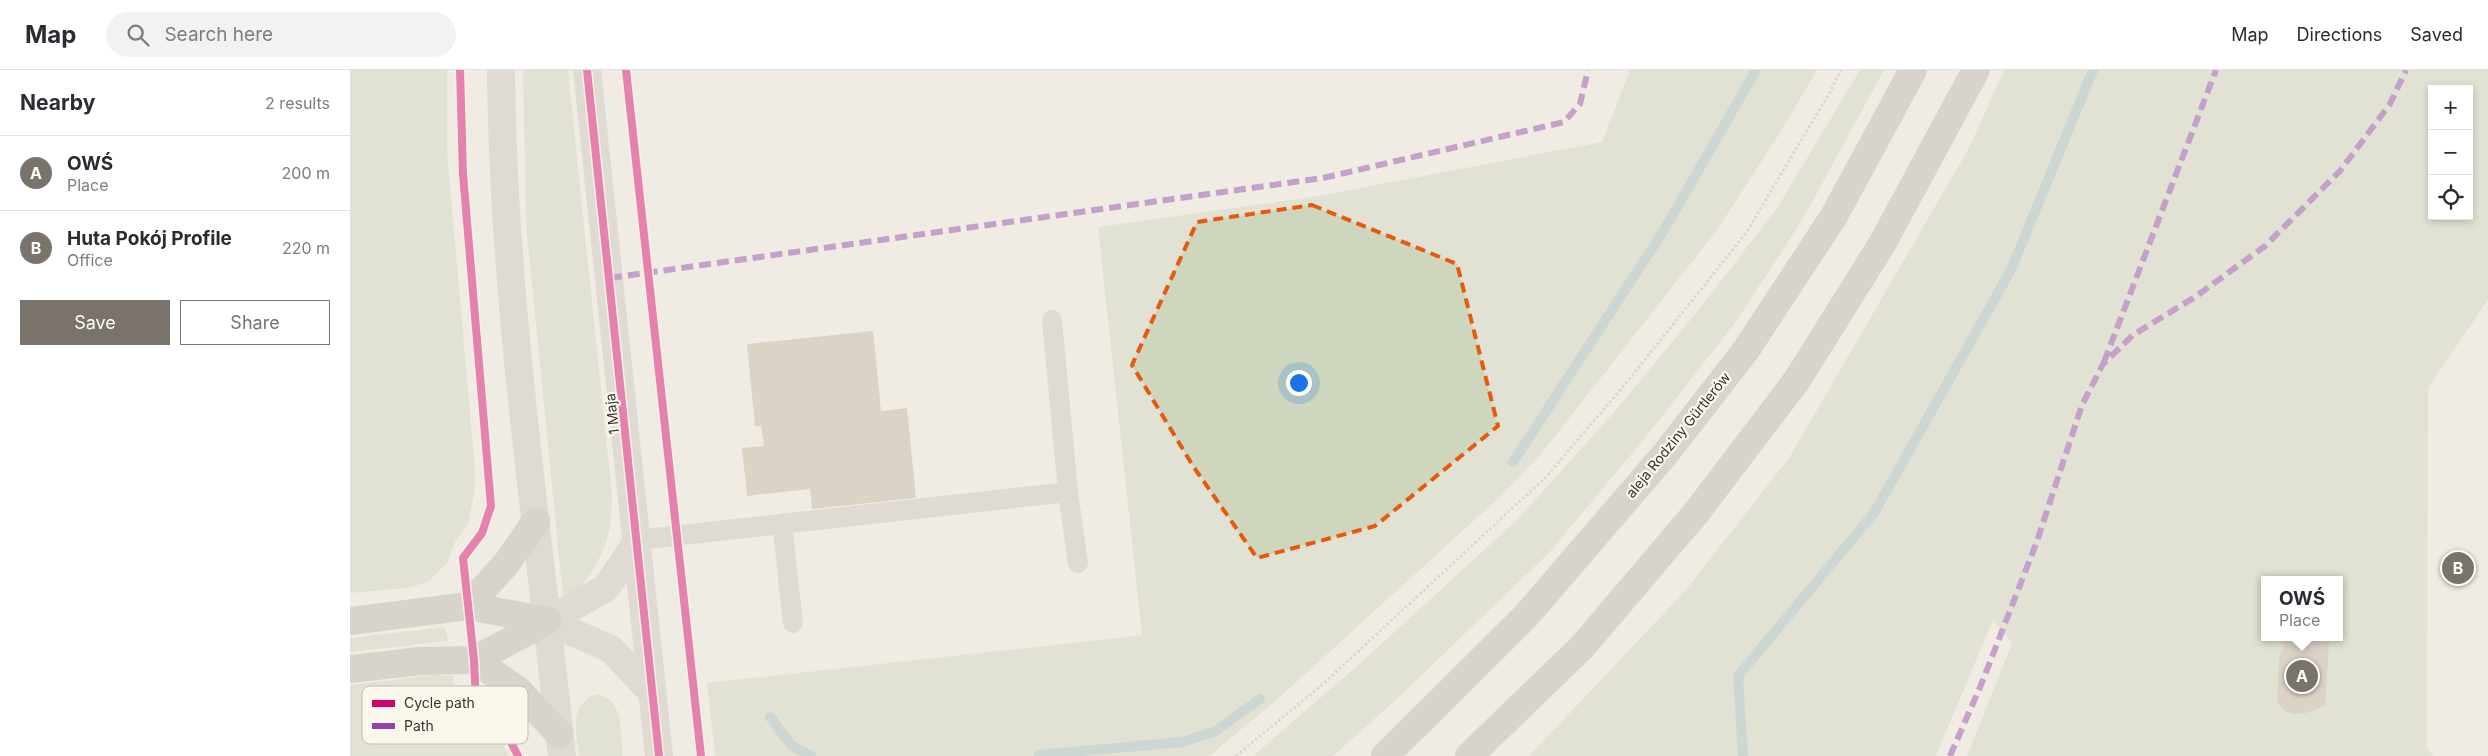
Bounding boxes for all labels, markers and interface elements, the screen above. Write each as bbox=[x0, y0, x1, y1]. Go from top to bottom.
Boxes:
search box bbox=[106, 12, 456, 57]
text: Map bbox=[25, 20, 76, 49]
icon: search bbox=[124, 21, 152, 49]
text: Search here bbox=[164, 23, 273, 46]
text: Map bbox=[2231, 24, 2269, 45]
text: Directions bbox=[2297, 24, 2382, 45]
text: Saved bbox=[2410, 24, 2463, 45]
map controls bbox=[2428, 85, 2473, 220]
button: + bbox=[2428, 85, 2473, 130]
text: Nearby bbox=[20, 90, 95, 115]
text: 2 results bbox=[265, 93, 330, 113]
button: − bbox=[2428, 130, 2473, 175]
text: OWŚ bbox=[67, 152, 113, 175]
text: A bbox=[30, 163, 42, 183]
text: 200 m bbox=[282, 163, 330, 183]
text: Place bbox=[67, 175, 109, 195]
button: locate bbox=[2428, 175, 2473, 220]
text: Huta Pokój Profile bbox=[67, 227, 232, 250]
text: B bbox=[31, 238, 41, 258]
text: 220 m bbox=[282, 238, 330, 258]
text: Office bbox=[67, 250, 113, 270]
button: Save bbox=[20, 300, 170, 345]
button: Share bbox=[180, 300, 330, 345]
street label: aleja Rodziny Gürtlerów bbox=[1622, 369, 1733, 501]
your location bbox=[1286, 370, 1312, 396]
street label: 1 Maja bbox=[601, 393, 622, 436]
pin: B bbox=[2442, 549, 2474, 587]
popup bbox=[2261, 576, 2343, 641]
text: OWŚ bbox=[2279, 587, 2325, 610]
text: Place bbox=[2279, 610, 2320, 630]
pin: A bbox=[2286, 657, 2318, 695]
legend bbox=[362, 686, 528, 744]
text: Cycle path bbox=[404, 694, 475, 711]
text: Path bbox=[404, 717, 434, 734]

